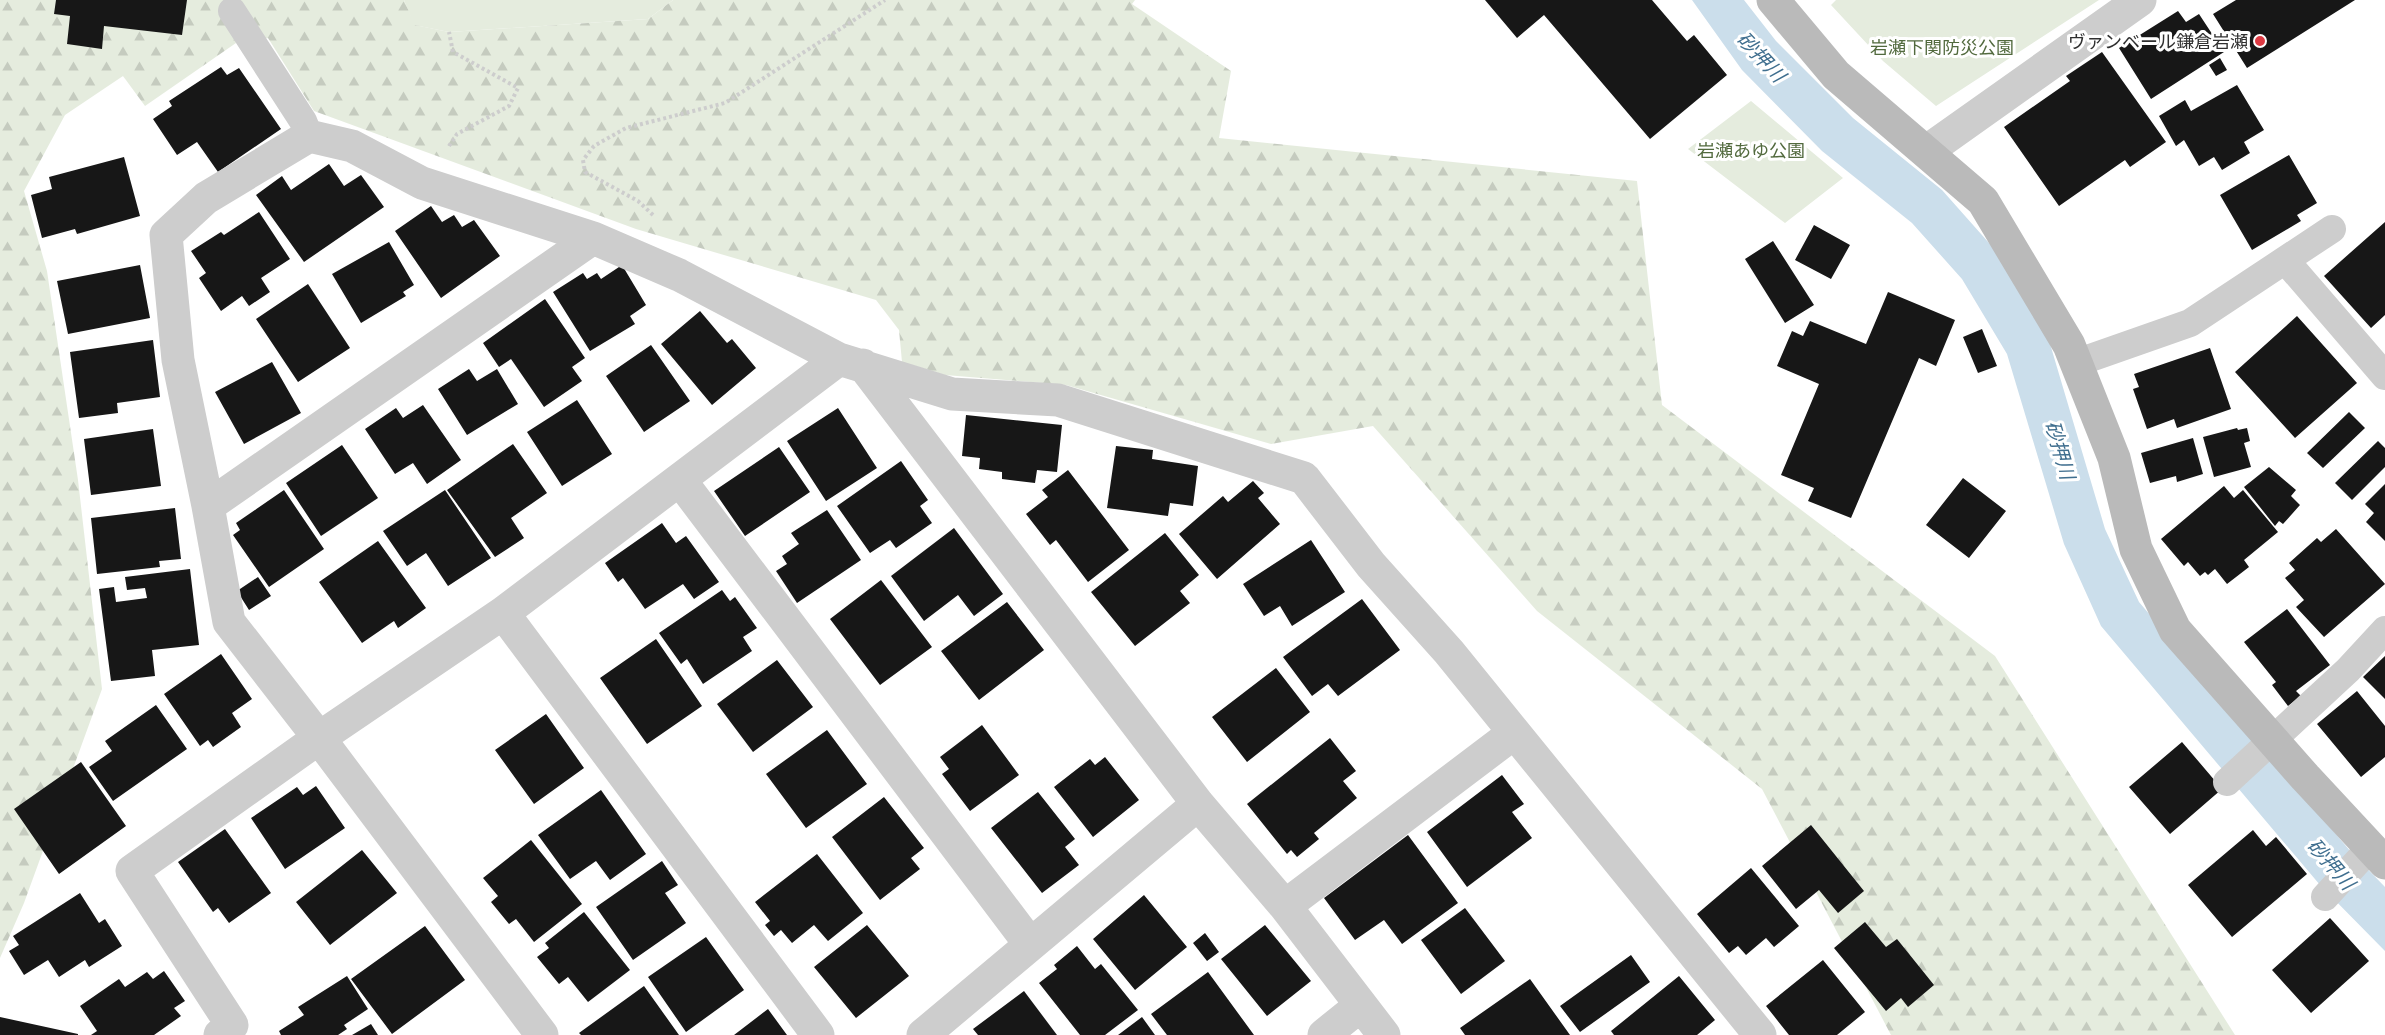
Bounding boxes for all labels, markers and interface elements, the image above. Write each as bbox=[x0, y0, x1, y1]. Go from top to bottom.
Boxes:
water label: 砂押川 bbox=[1731, 26, 1792, 89]
place label: ヴァンベール鎌倉岩瀬 bbox=[2068, 30, 2248, 53]
marker: ヴァンベール鎌倉岩瀬 bbox=[2253, 34, 2267, 48]
park label: 岩瀬下関防災公園 bbox=[1870, 36, 2014, 59]
park label: 岩瀬あゆ公園 bbox=[1697, 139, 1805, 162]
water label: 砂押川 bbox=[2039, 418, 2081, 484]
water label: 砂押川 bbox=[2302, 833, 2362, 897]

